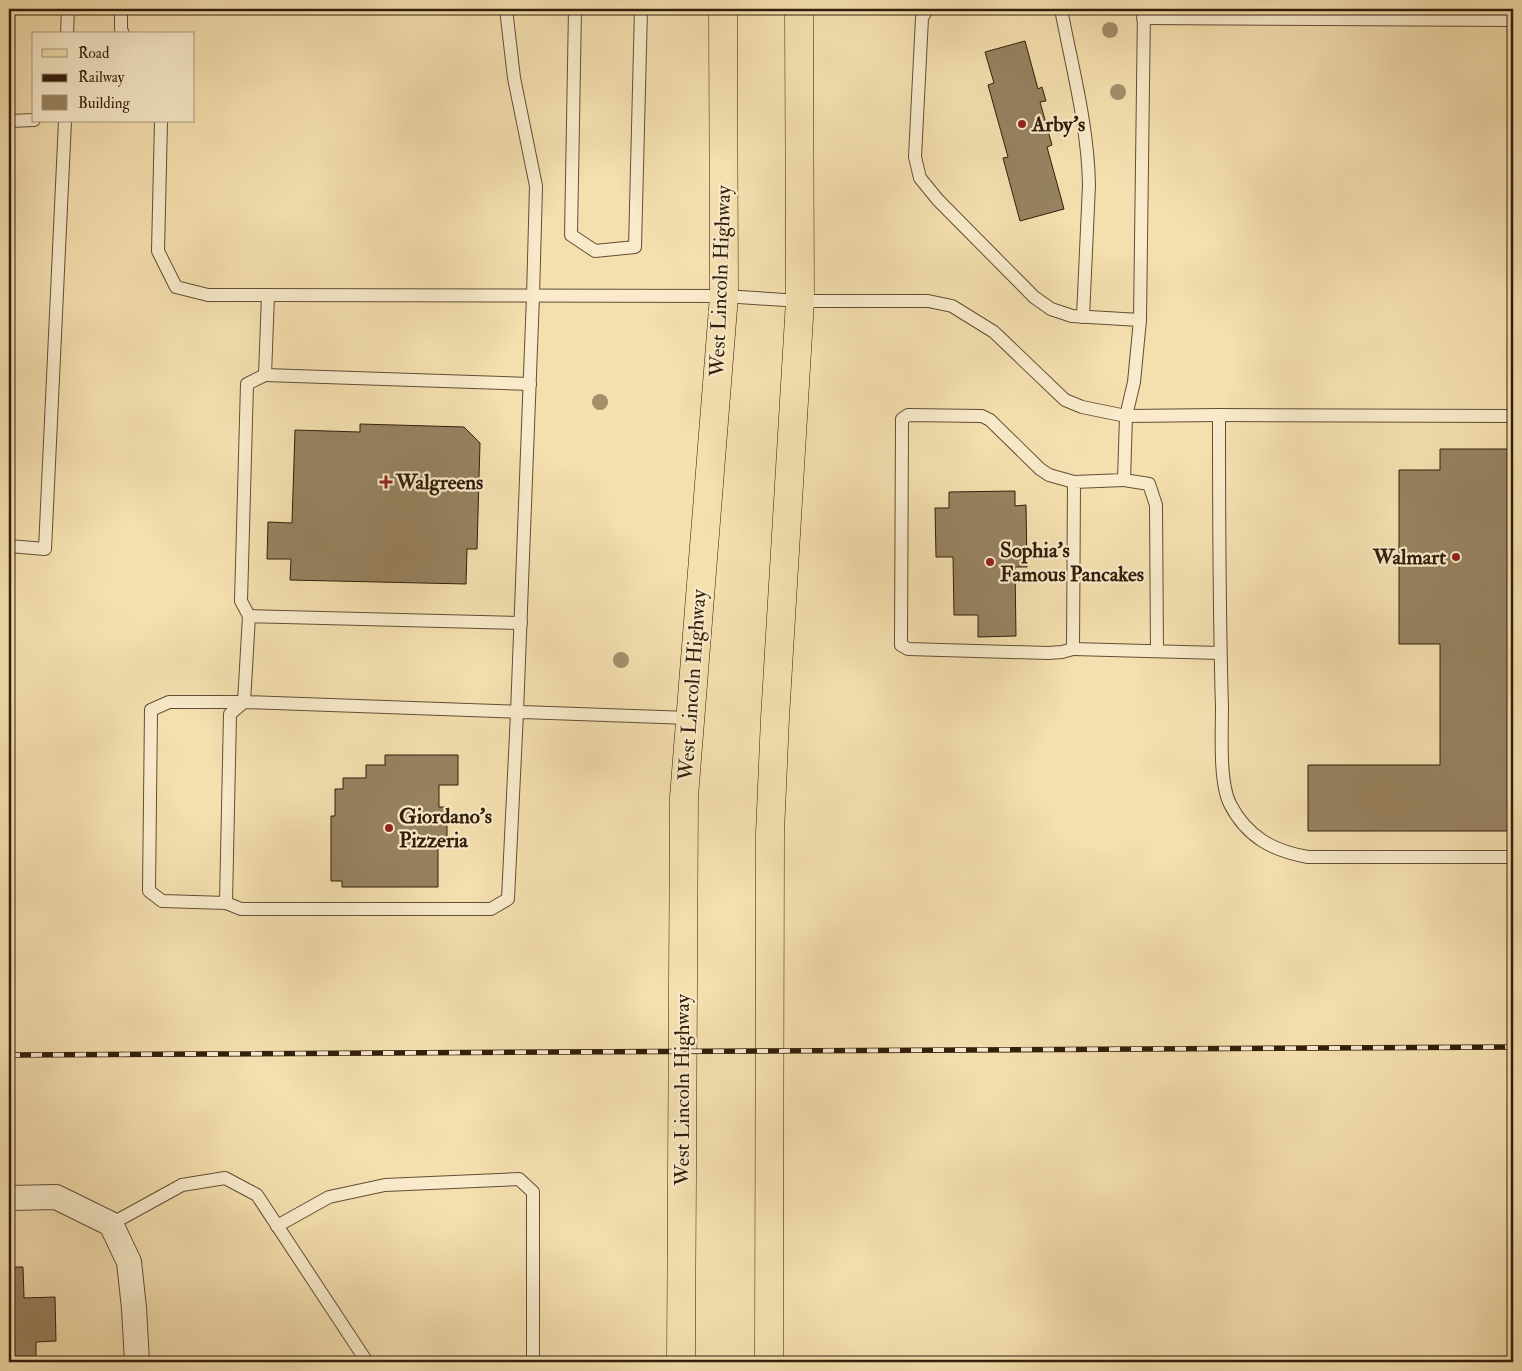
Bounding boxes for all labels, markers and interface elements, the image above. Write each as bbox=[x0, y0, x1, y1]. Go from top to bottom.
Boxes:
legend bbox=[32, 32, 195, 122]
text: Road bbox=[78, 44, 110, 63]
text: Railway bbox=[78, 68, 125, 87]
text: Building bbox=[78, 94, 130, 113]
place label: Arby's bbox=[1031, 111, 1085, 138]
marker: Arby's bbox=[1016, 118, 1028, 130]
street label: West Lincoln Highway bbox=[704, 184, 737, 378]
place label: Walgreens bbox=[395, 469, 483, 496]
marker: Walgreens bbox=[380, 476, 392, 488]
place label: Sophia's Famous Pancakes bbox=[1000, 537, 1144, 588]
place label: Walmart bbox=[1372, 544, 1446, 571]
marker: Walmart bbox=[1450, 551, 1462, 563]
marker: Sophia's Famous Pancakes bbox=[984, 556, 996, 568]
street label: West Lincoln Highway bbox=[672, 588, 713, 783]
place label: Giordano's Pizzeria bbox=[399, 803, 492, 854]
marker: Giordano's Pizzeria bbox=[383, 822, 395, 834]
street label: West Lincoln Highway bbox=[669, 993, 696, 1187]

